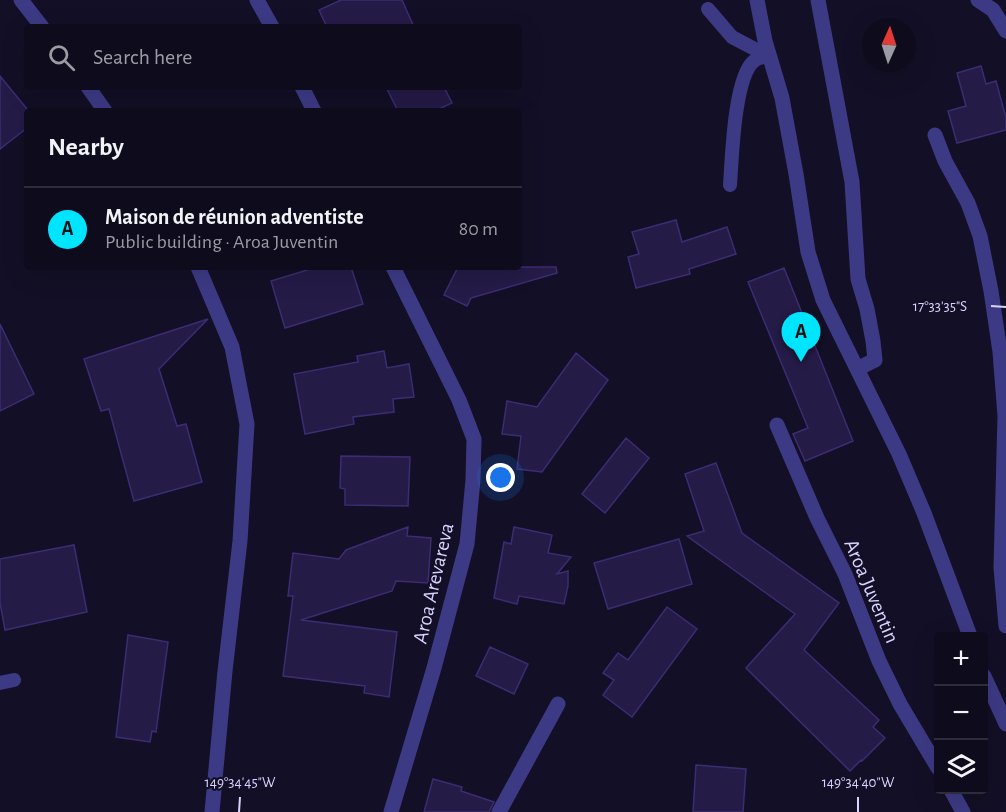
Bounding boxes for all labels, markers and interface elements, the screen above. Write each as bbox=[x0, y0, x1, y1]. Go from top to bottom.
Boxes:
north arrow bbox=[862, 18, 916, 72]
search box bbox=[24, 24, 522, 90]
icon: search bbox=[45, 41, 78, 74]
text: Search here bbox=[93, 46, 192, 68]
text: Nearby bbox=[48, 134, 124, 160]
text: Maison de réunion adventiste bbox=[105, 206, 364, 228]
text: A bbox=[62, 219, 74, 239]
text: 80 m bbox=[459, 219, 498, 239]
text: Public building · Aroa Juventin bbox=[105, 232, 338, 252]
text: 17°33'35"S bbox=[913, 299, 967, 314]
pin: A bbox=[782, 312, 820, 362]
your location bbox=[486, 463, 515, 492]
street label: Aroa Arevareva bbox=[409, 520, 458, 646]
street label: Aroa Juventin bbox=[840, 536, 903, 646]
map controls bbox=[934, 632, 988, 794]
button: + bbox=[934, 632, 988, 686]
button: − bbox=[934, 686, 988, 740]
button: layers bbox=[934, 740, 988, 794]
text: 149°34'45"W bbox=[205, 775, 276, 790]
text: 149°34'40"W bbox=[822, 775, 895, 790]

